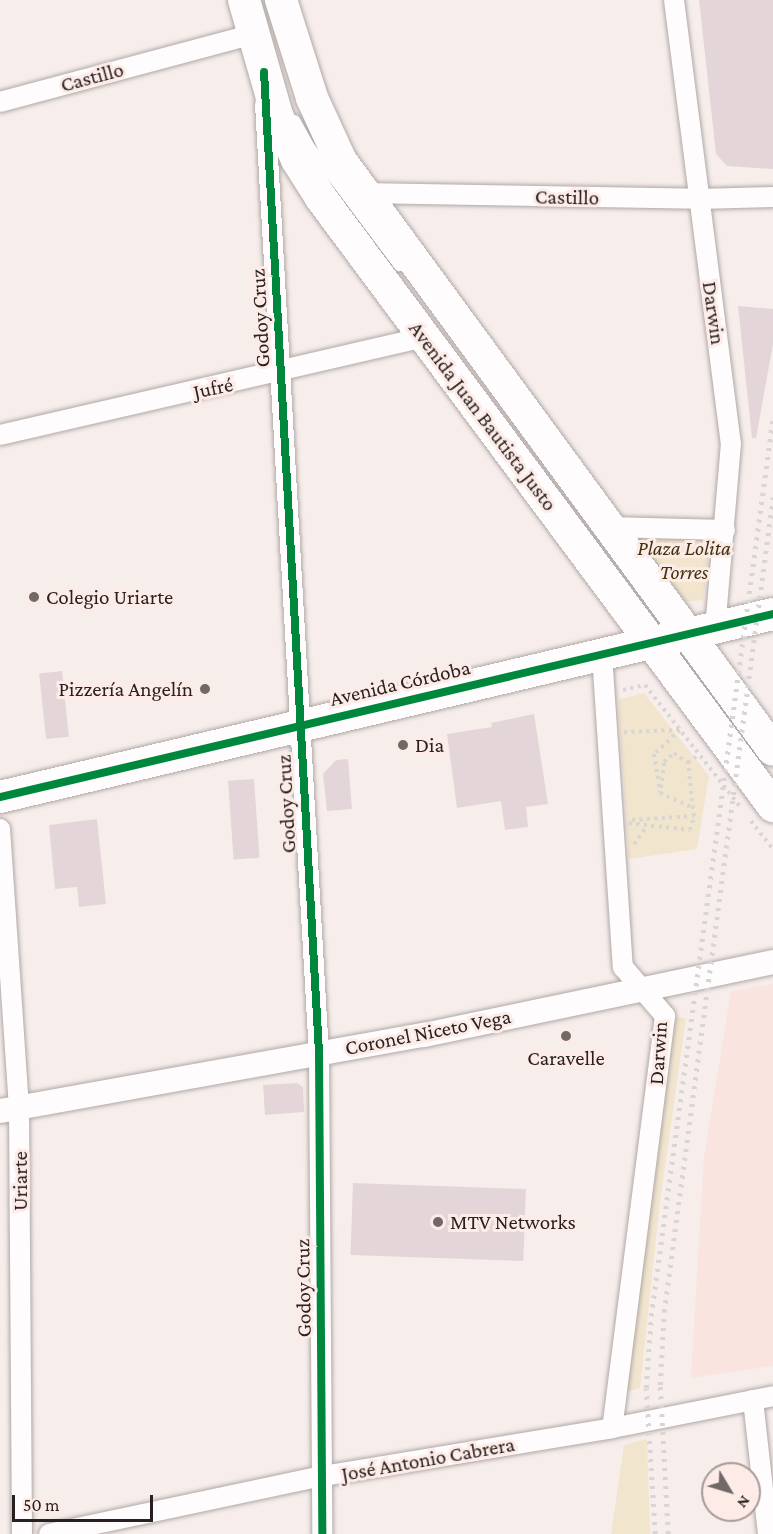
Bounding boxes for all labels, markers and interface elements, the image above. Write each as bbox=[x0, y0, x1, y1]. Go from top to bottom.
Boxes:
street label: Castillo bbox=[58, 57, 126, 97]
street label: Castillo bbox=[535, 184, 599, 210]
street label: Godoy Cruz bbox=[245, 268, 275, 368]
street label: Darwin bbox=[697, 280, 731, 346]
street label: Avenida Juan Bautista Justo bbox=[404, 316, 562, 516]
street label: Jufré bbox=[191, 372, 235, 404]
park label: Plaza Lolita Torres bbox=[637, 535, 731, 585]
place label: Colegio Uriarte bbox=[46, 584, 173, 610]
marker: Colegio Uriarte bbox=[27, 590, 41, 604]
street label: Avenida Córdoba bbox=[327, 655, 473, 711]
place label: Pizzería Angelín bbox=[59, 676, 193, 702]
marker: Pizzería Angelín bbox=[198, 682, 212, 696]
place label: Dia bbox=[415, 732, 444, 758]
marker: Dia bbox=[396, 738, 410, 752]
street label: Godoy Cruz bbox=[271, 754, 301, 854]
street label: Coronel Niceto Vega bbox=[343, 1004, 513, 1060]
street label: Darwin bbox=[643, 1020, 673, 1086]
marker: Caravelle bbox=[559, 1029, 573, 1043]
place label: Caravelle bbox=[527, 1045, 605, 1071]
street label: Uriarte bbox=[7, 1151, 33, 1211]
place label: MTV Networks bbox=[450, 1209, 576, 1235]
marker: MTV Networks bbox=[431, 1215, 445, 1229]
street label: Godoy Cruz bbox=[290, 1238, 316, 1338]
street label: José Antonio Cabrera bbox=[339, 1431, 517, 1487]
north arrow bbox=[701, 1462, 761, 1522]
scale bar bbox=[15, 1483, 156, 1521]
text: N bbox=[734, 1493, 754, 1512]
text: 50 m bbox=[23, 1495, 60, 1515]

